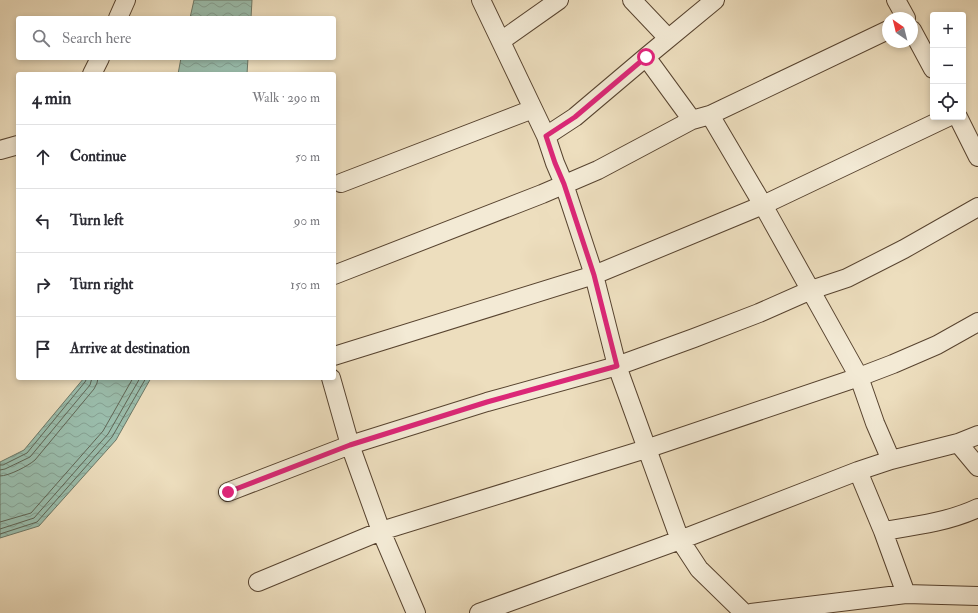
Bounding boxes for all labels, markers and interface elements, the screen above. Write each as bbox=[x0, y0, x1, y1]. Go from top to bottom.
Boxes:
north arrow bbox=[882, 12, 918, 48]
map controls bbox=[930, 12, 966, 120]
button: + bbox=[930, 12, 966, 48]
search box bbox=[16, 16, 336, 60]
icon: search bbox=[30, 27, 52, 49]
text: Search here bbox=[62, 29, 131, 48]
route start bbox=[637, 48, 655, 66]
button: − bbox=[930, 48, 966, 84]
button: locate bbox=[930, 84, 966, 120]
text: 4 min bbox=[32, 88, 71, 109]
text: Walk · 290 m bbox=[252, 90, 320, 106]
icon: ahead bbox=[32, 146, 54, 168]
text: Continue bbox=[70, 147, 126, 166]
text: 50 m bbox=[295, 149, 320, 165]
icon: left bbox=[32, 210, 54, 232]
text: Turn left bbox=[70, 211, 124, 230]
text: 90 m bbox=[294, 213, 320, 229]
icon: right bbox=[32, 274, 54, 296]
text: Turn right bbox=[70, 275, 133, 294]
text: 150 m bbox=[290, 277, 320, 293]
icon: arrive bbox=[32, 338, 54, 360]
text: Arrive at destination bbox=[70, 339, 190, 358]
route end bbox=[219, 483, 237, 501]

